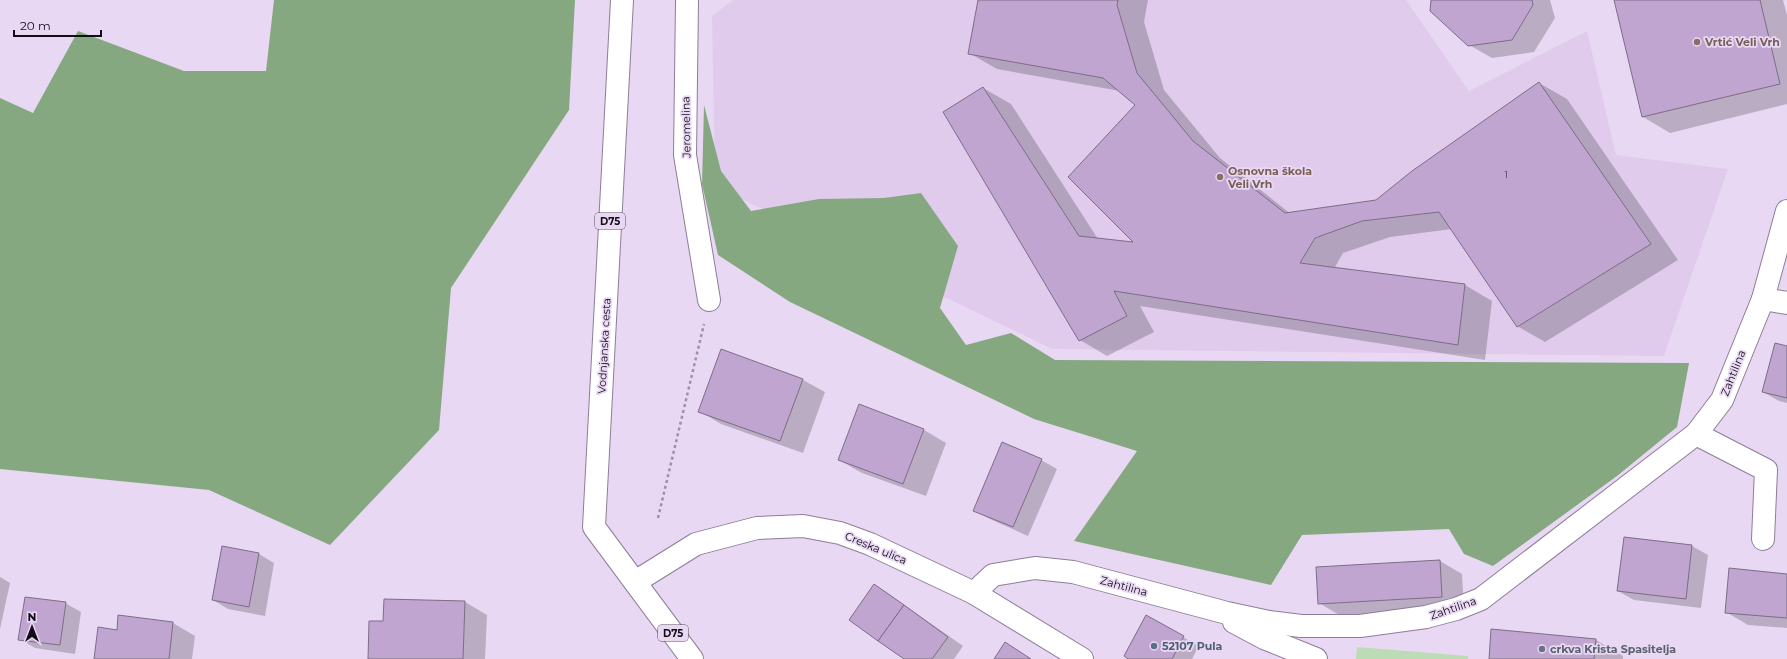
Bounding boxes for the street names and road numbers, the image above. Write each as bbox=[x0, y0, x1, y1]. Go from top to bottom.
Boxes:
street label: Jeromelina bbox=[678, 96, 694, 159]
road number: D75 bbox=[595, 213, 625, 229]
street label: Vodnjanska cesta bbox=[595, 298, 613, 394]
street label: Zahtilina bbox=[1717, 348, 1749, 398]
street label: Creska ulica bbox=[843, 529, 909, 567]
street label: Zahtilina bbox=[1099, 573, 1149, 599]
street label: Zahtilina bbox=[1428, 594, 1478, 622]
road number: D75 bbox=[658, 625, 688, 641]

